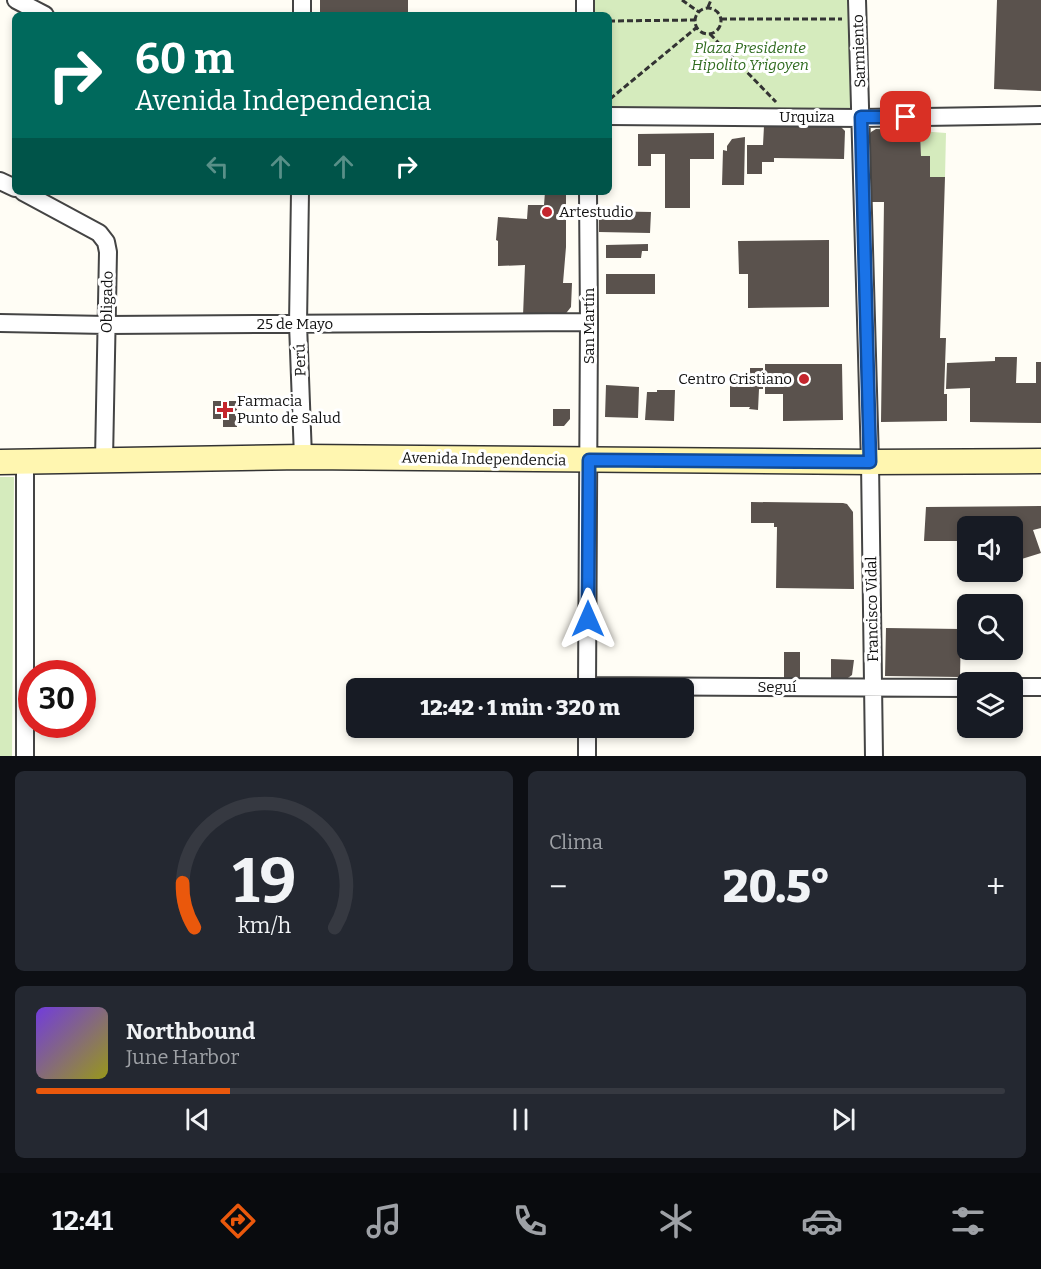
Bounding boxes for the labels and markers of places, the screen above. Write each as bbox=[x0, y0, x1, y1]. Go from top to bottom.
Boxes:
pin bbox=[880, 91, 931, 142]
place label: Artestudio bbox=[559, 203, 633, 221]
marker: Artestudio bbox=[540, 205, 554, 219]
place label: Centro Cristiano bbox=[678, 370, 792, 388]
marker: Centro Cristiano bbox=[797, 372, 811, 386]
place label: Farmacia Punto de Salud bbox=[237, 392, 341, 427]
marker: Farmacia Punto de Salud bbox=[218, 403, 232, 417]

